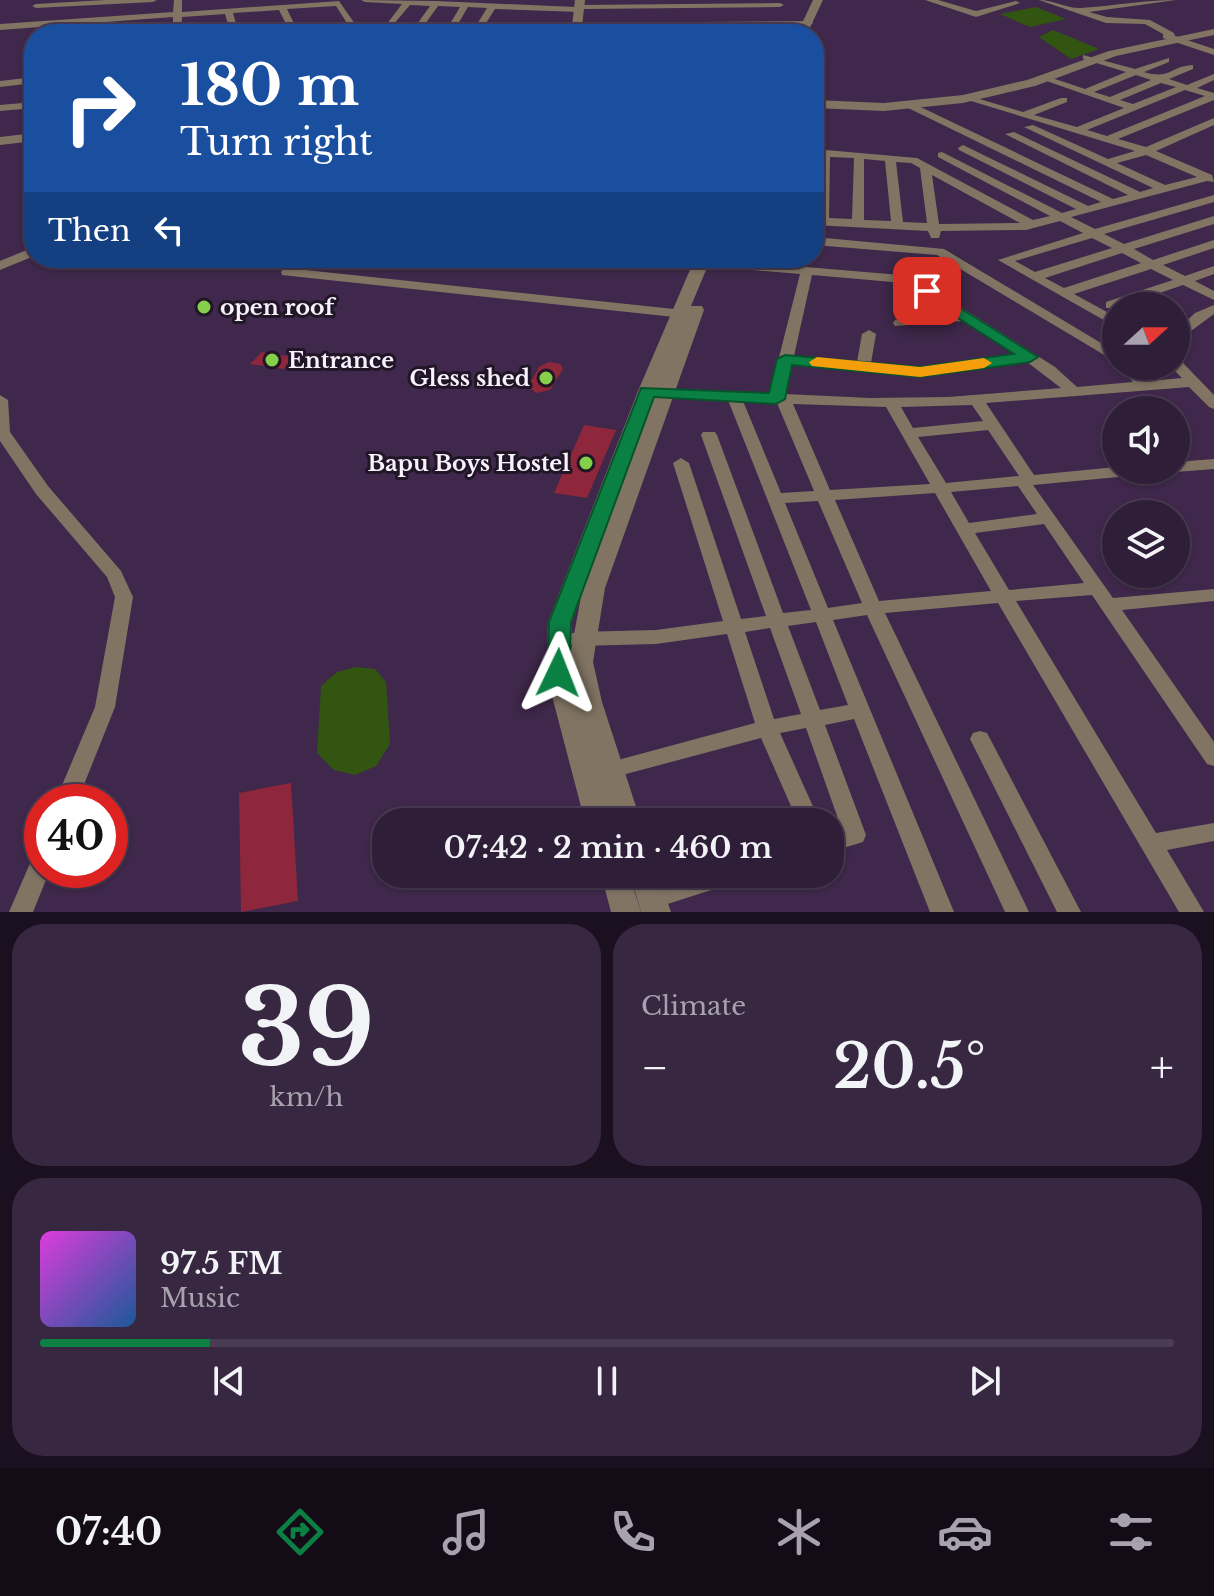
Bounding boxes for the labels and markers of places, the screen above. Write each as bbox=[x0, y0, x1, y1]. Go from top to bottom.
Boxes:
pin bbox=[893, 257, 961, 325]
place label: open roof bbox=[220, 294, 336, 321]
marker: open roof bbox=[195, 298, 213, 316]
place label: Entrance bbox=[288, 347, 394, 374]
marker: Entrance bbox=[263, 351, 281, 369]
place label: Gless shed bbox=[410, 365, 530, 392]
marker: Gless shed bbox=[537, 369, 555, 387]
place label: Bapu Boys Hostel bbox=[367, 450, 570, 477]
marker: Bapu Boys Hostel bbox=[577, 454, 595, 472]

